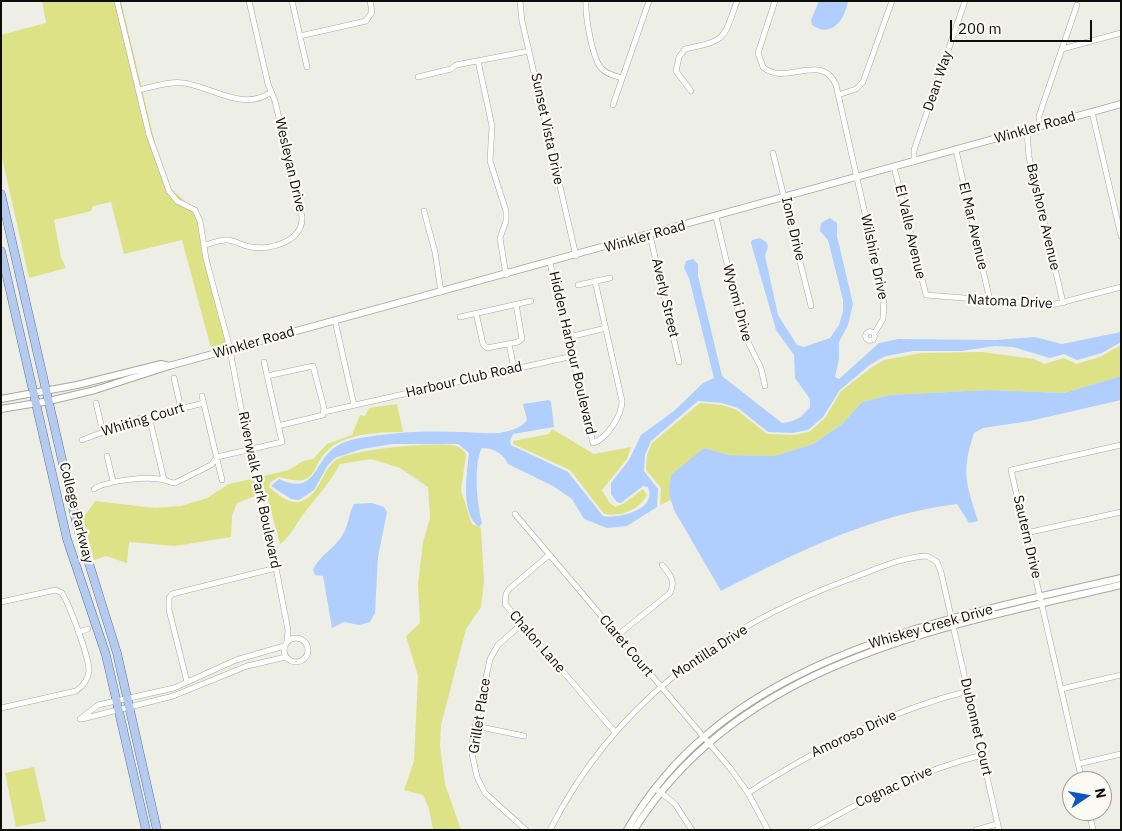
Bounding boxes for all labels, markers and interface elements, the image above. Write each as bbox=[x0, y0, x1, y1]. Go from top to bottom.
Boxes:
scale bar bbox=[952, 10, 1094, 42]
text: 200 m bbox=[958, 19, 1002, 38]
street label: Dean Way bbox=[920, 49, 956, 113]
street label: Sunset Vista Drive bbox=[527, 72, 567, 186]
street label: Winkler Road bbox=[993, 108, 1077, 148]
street label: Wesleyan Drive bbox=[271, 116, 309, 214]
street label: Bayshore Avenue bbox=[1023, 162, 1063, 272]
street label: El Mar Avenue bbox=[955, 181, 991, 271]
street label: El Valle Avenue bbox=[891, 183, 929, 281]
street label: Ione Drive bbox=[778, 196, 808, 262]
street label: Wilshire Drive bbox=[857, 213, 891, 301]
street label: Winkler Road bbox=[603, 217, 687, 257]
street label: Averly Street bbox=[648, 257, 682, 339]
street label: Wyomi Drive bbox=[719, 263, 755, 343]
street label: Hidden Harbour Boulevard bbox=[545, 270, 599, 436]
street label: Natoma Drive bbox=[967, 291, 1053, 313]
street label: Winkler Road bbox=[212, 323, 296, 363]
street label: Harbour Club Road bbox=[404, 358, 524, 402]
street label: Whiting Court bbox=[100, 399, 186, 441]
street label: Riverwalk Park Boulevard bbox=[234, 410, 284, 570]
street label: College Parkway bbox=[55, 461, 97, 565]
street label: Sautern Drive bbox=[1009, 494, 1045, 580]
street label: Whiskey Creek Drive bbox=[867, 601, 995, 653]
street label: Chalon Lane bbox=[505, 607, 569, 677]
street label: Claret Court bbox=[595, 612, 657, 680]
street label: Montilla Drive bbox=[669, 621, 751, 683]
street label: Grillet Place bbox=[466, 677, 494, 755]
street label: Dubonnet Court bbox=[957, 677, 995, 777]
street label: Amoroso Drive bbox=[809, 707, 899, 761]
street label: Cognac Drive bbox=[853, 763, 935, 811]
north arrow bbox=[1062, 771, 1112, 821]
text: N bbox=[1091, 786, 1111, 800]

